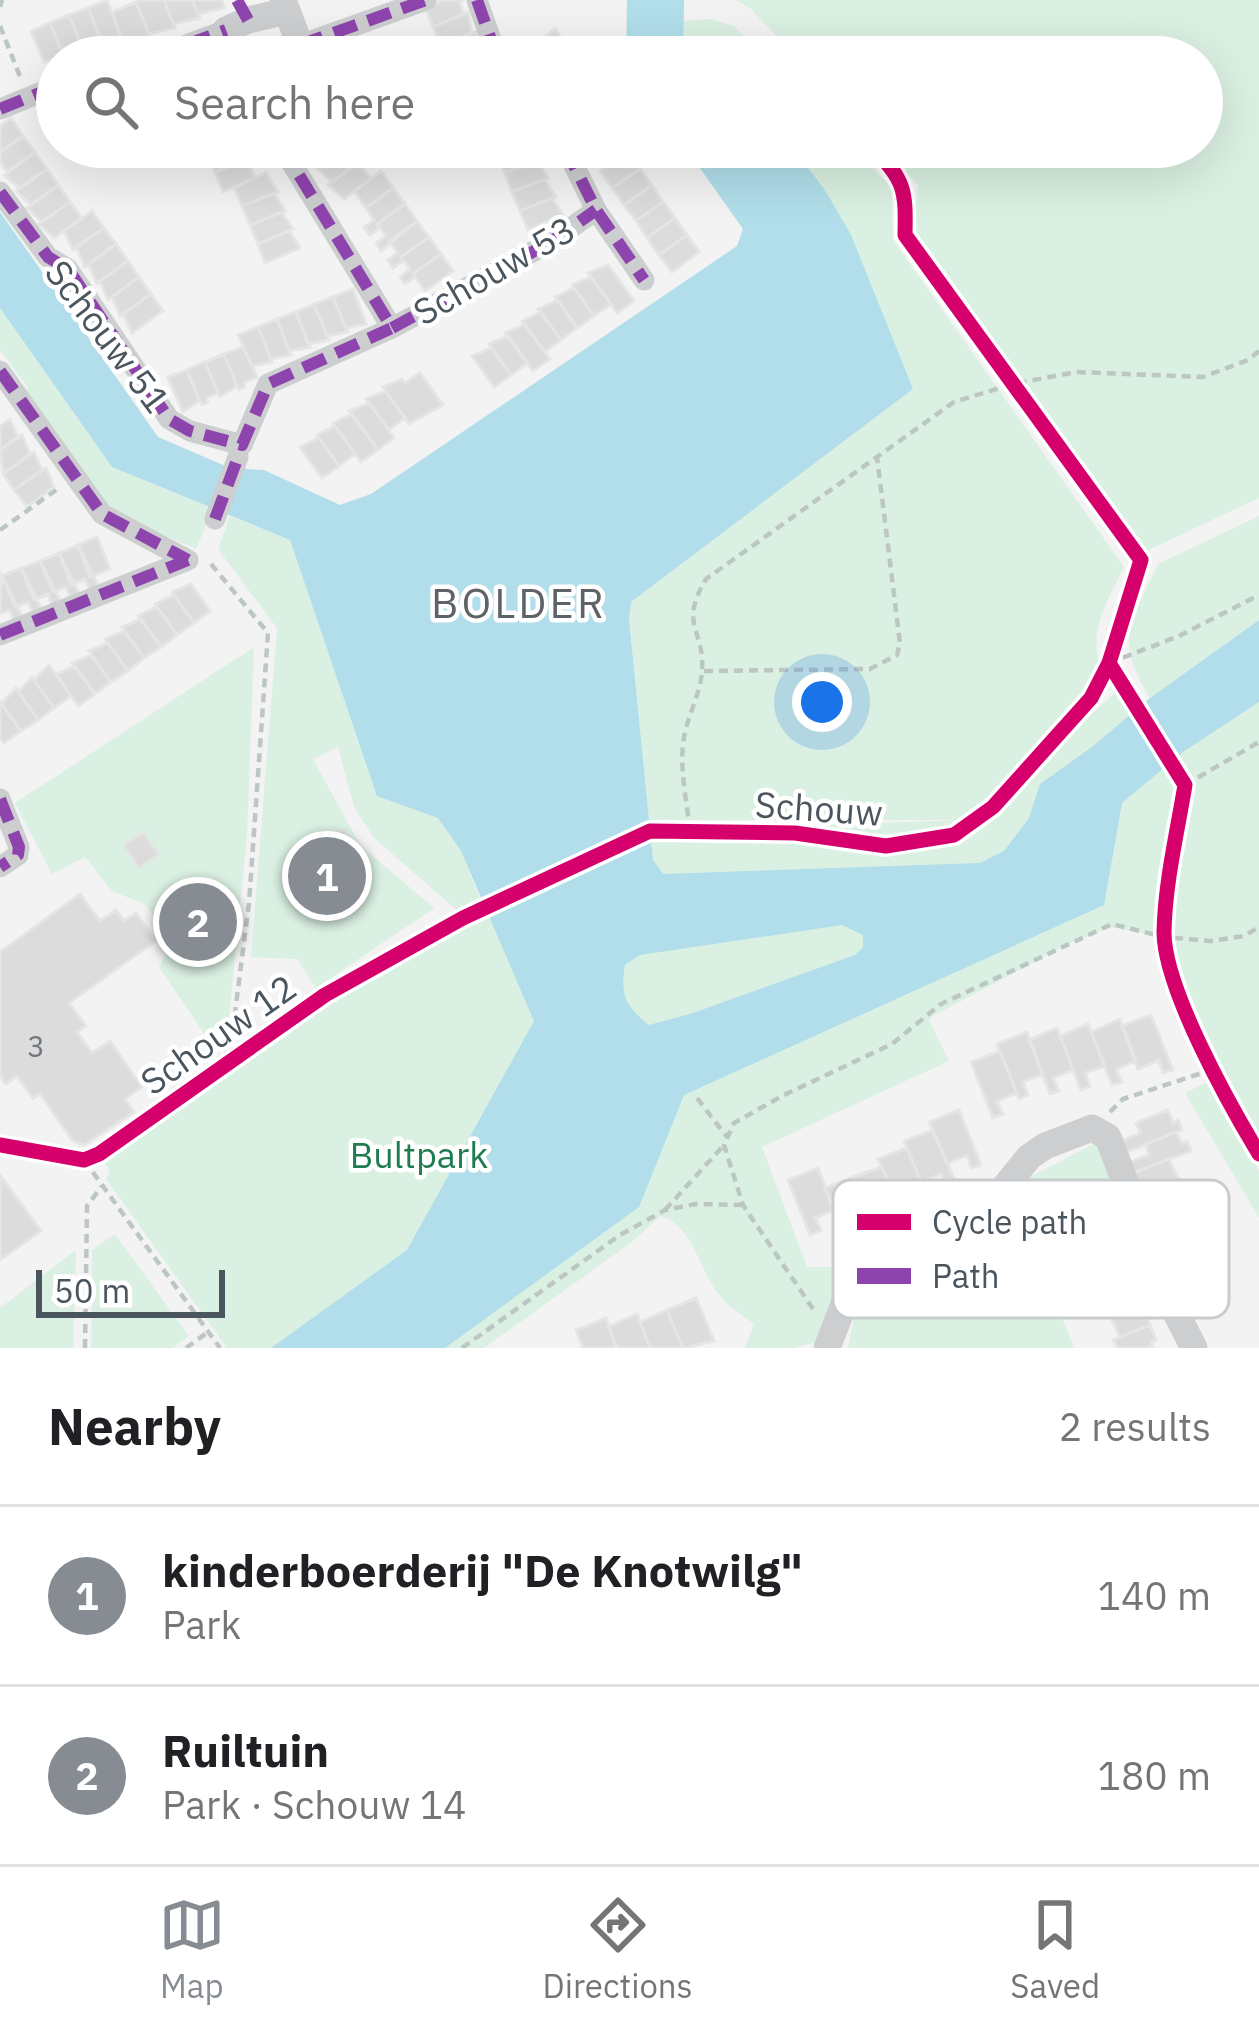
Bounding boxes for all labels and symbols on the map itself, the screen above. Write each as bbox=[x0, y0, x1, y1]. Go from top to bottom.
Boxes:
street label: Schouw 53 bbox=[405, 205, 583, 335]
street label: Schouw 51 bbox=[35, 250, 181, 422]
district label: BOLDER bbox=[431, 575, 607, 630]
your location bbox=[792, 672, 852, 732]
street label: Schouw bbox=[754, 780, 884, 836]
pin: 1 bbox=[288, 831, 366, 921]
pin: 2 bbox=[159, 877, 237, 967]
street label: Schouw 12 bbox=[131, 963, 305, 1105]
house number: 3 bbox=[27, 1026, 45, 1065]
park label: Bultpark bbox=[350, 1131, 488, 1178]
legend bbox=[833, 1180, 1229, 1318]
text: Cycle path bbox=[932, 1200, 1087, 1243]
text: Path bbox=[932, 1254, 1000, 1297]
scale bar bbox=[36, 1264, 225, 1317]

